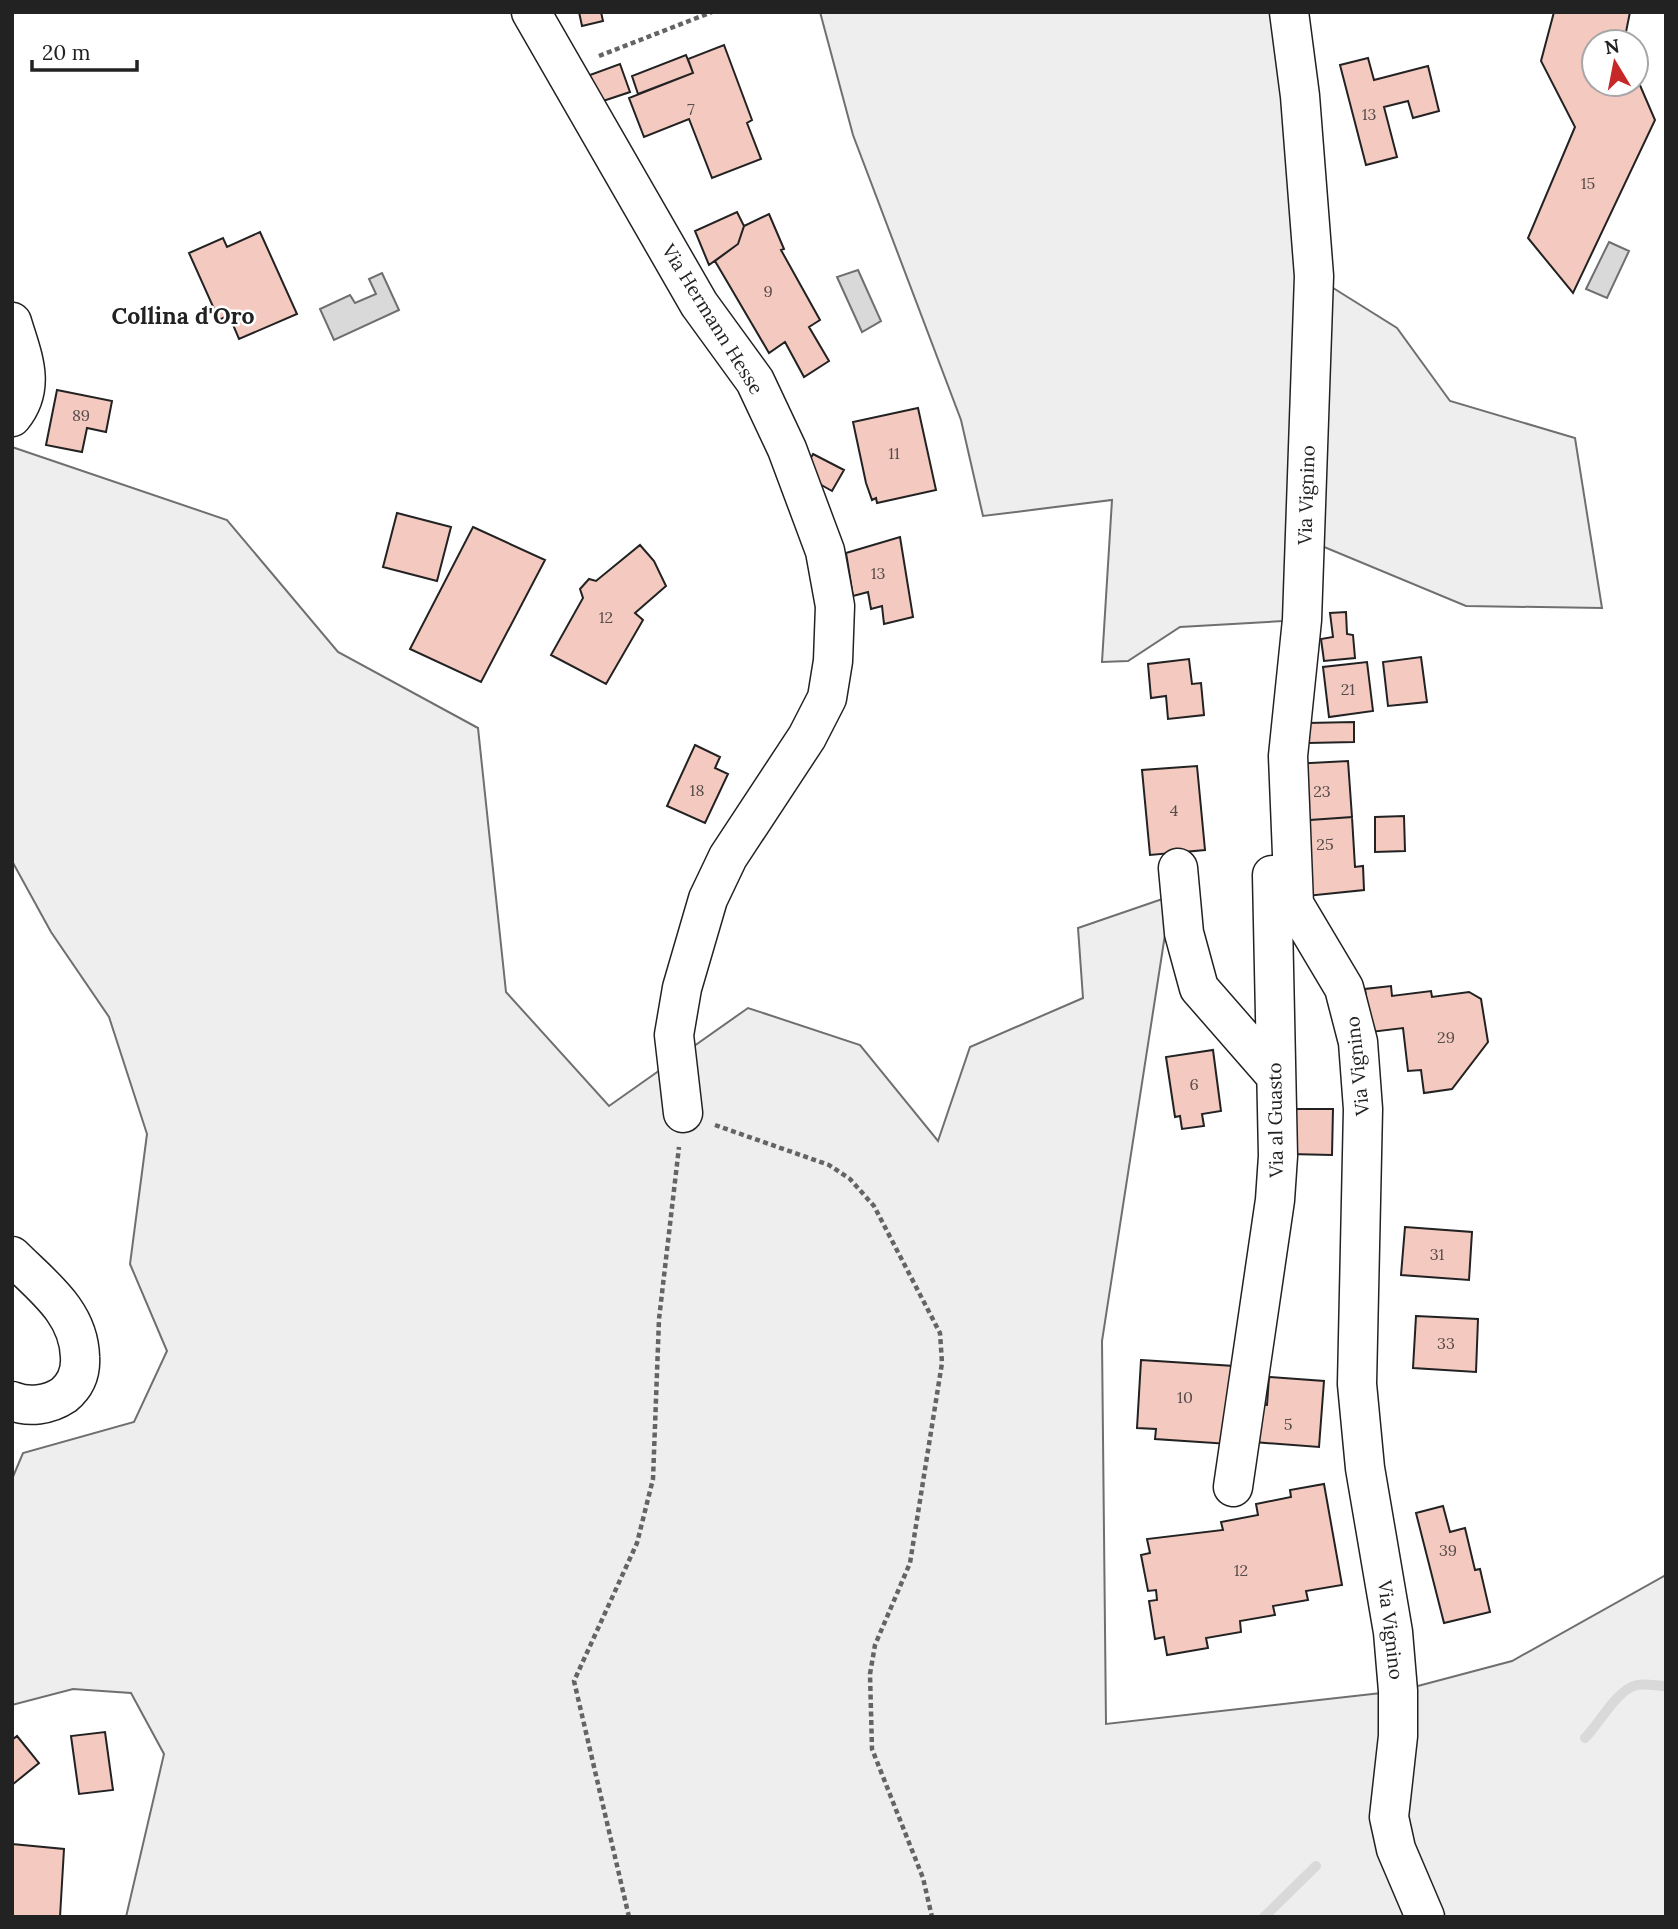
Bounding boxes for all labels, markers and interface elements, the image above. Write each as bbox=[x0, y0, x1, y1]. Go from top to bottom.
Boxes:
scale bar bbox=[32, 28, 136, 72]
north arrow bbox=[1580, 28, 1650, 98]
text: N bbox=[1603, 33, 1622, 59]
text: 20 m bbox=[42, 39, 91, 66]
house number: 7 bbox=[687, 99, 695, 119]
house number: 13 bbox=[1362, 104, 1376, 124]
house number: 15 bbox=[1581, 173, 1595, 193]
street label: Via Hermann Hesse bbox=[657, 239, 769, 399]
house number: 9 bbox=[763, 281, 773, 301]
district label: Collina d'Oro bbox=[112, 301, 255, 330]
house number: 89 bbox=[72, 405, 90, 425]
house number: 11 bbox=[888, 443, 900, 463]
street label: Via Vignino bbox=[1292, 445, 1320, 546]
house number: 13 bbox=[871, 563, 885, 583]
house number: 12 bbox=[599, 607, 613, 627]
house number: 21 bbox=[1341, 679, 1355, 699]
house number: 18 bbox=[690, 780, 704, 800]
house number: 23 bbox=[1313, 781, 1331, 801]
house number: 4 bbox=[1170, 800, 1179, 820]
house number: 25 bbox=[1316, 834, 1334, 854]
street label: Via Vignino bbox=[1340, 1015, 1374, 1118]
house number: 29 bbox=[1437, 1027, 1455, 1047]
street label: Via al Guasto bbox=[1262, 1062, 1288, 1179]
house number: 6 bbox=[1189, 1074, 1199, 1094]
house number: 31 bbox=[1430, 1244, 1445, 1264]
house number: 33 bbox=[1437, 1333, 1455, 1353]
house number: 10 bbox=[1177, 1387, 1193, 1407]
house number: 5 bbox=[1284, 1414, 1292, 1434]
house number: 39 bbox=[1439, 1540, 1457, 1560]
house number: 12 bbox=[1234, 1560, 1248, 1580]
street label: Via Vignino bbox=[1373, 1578, 1409, 1681]

